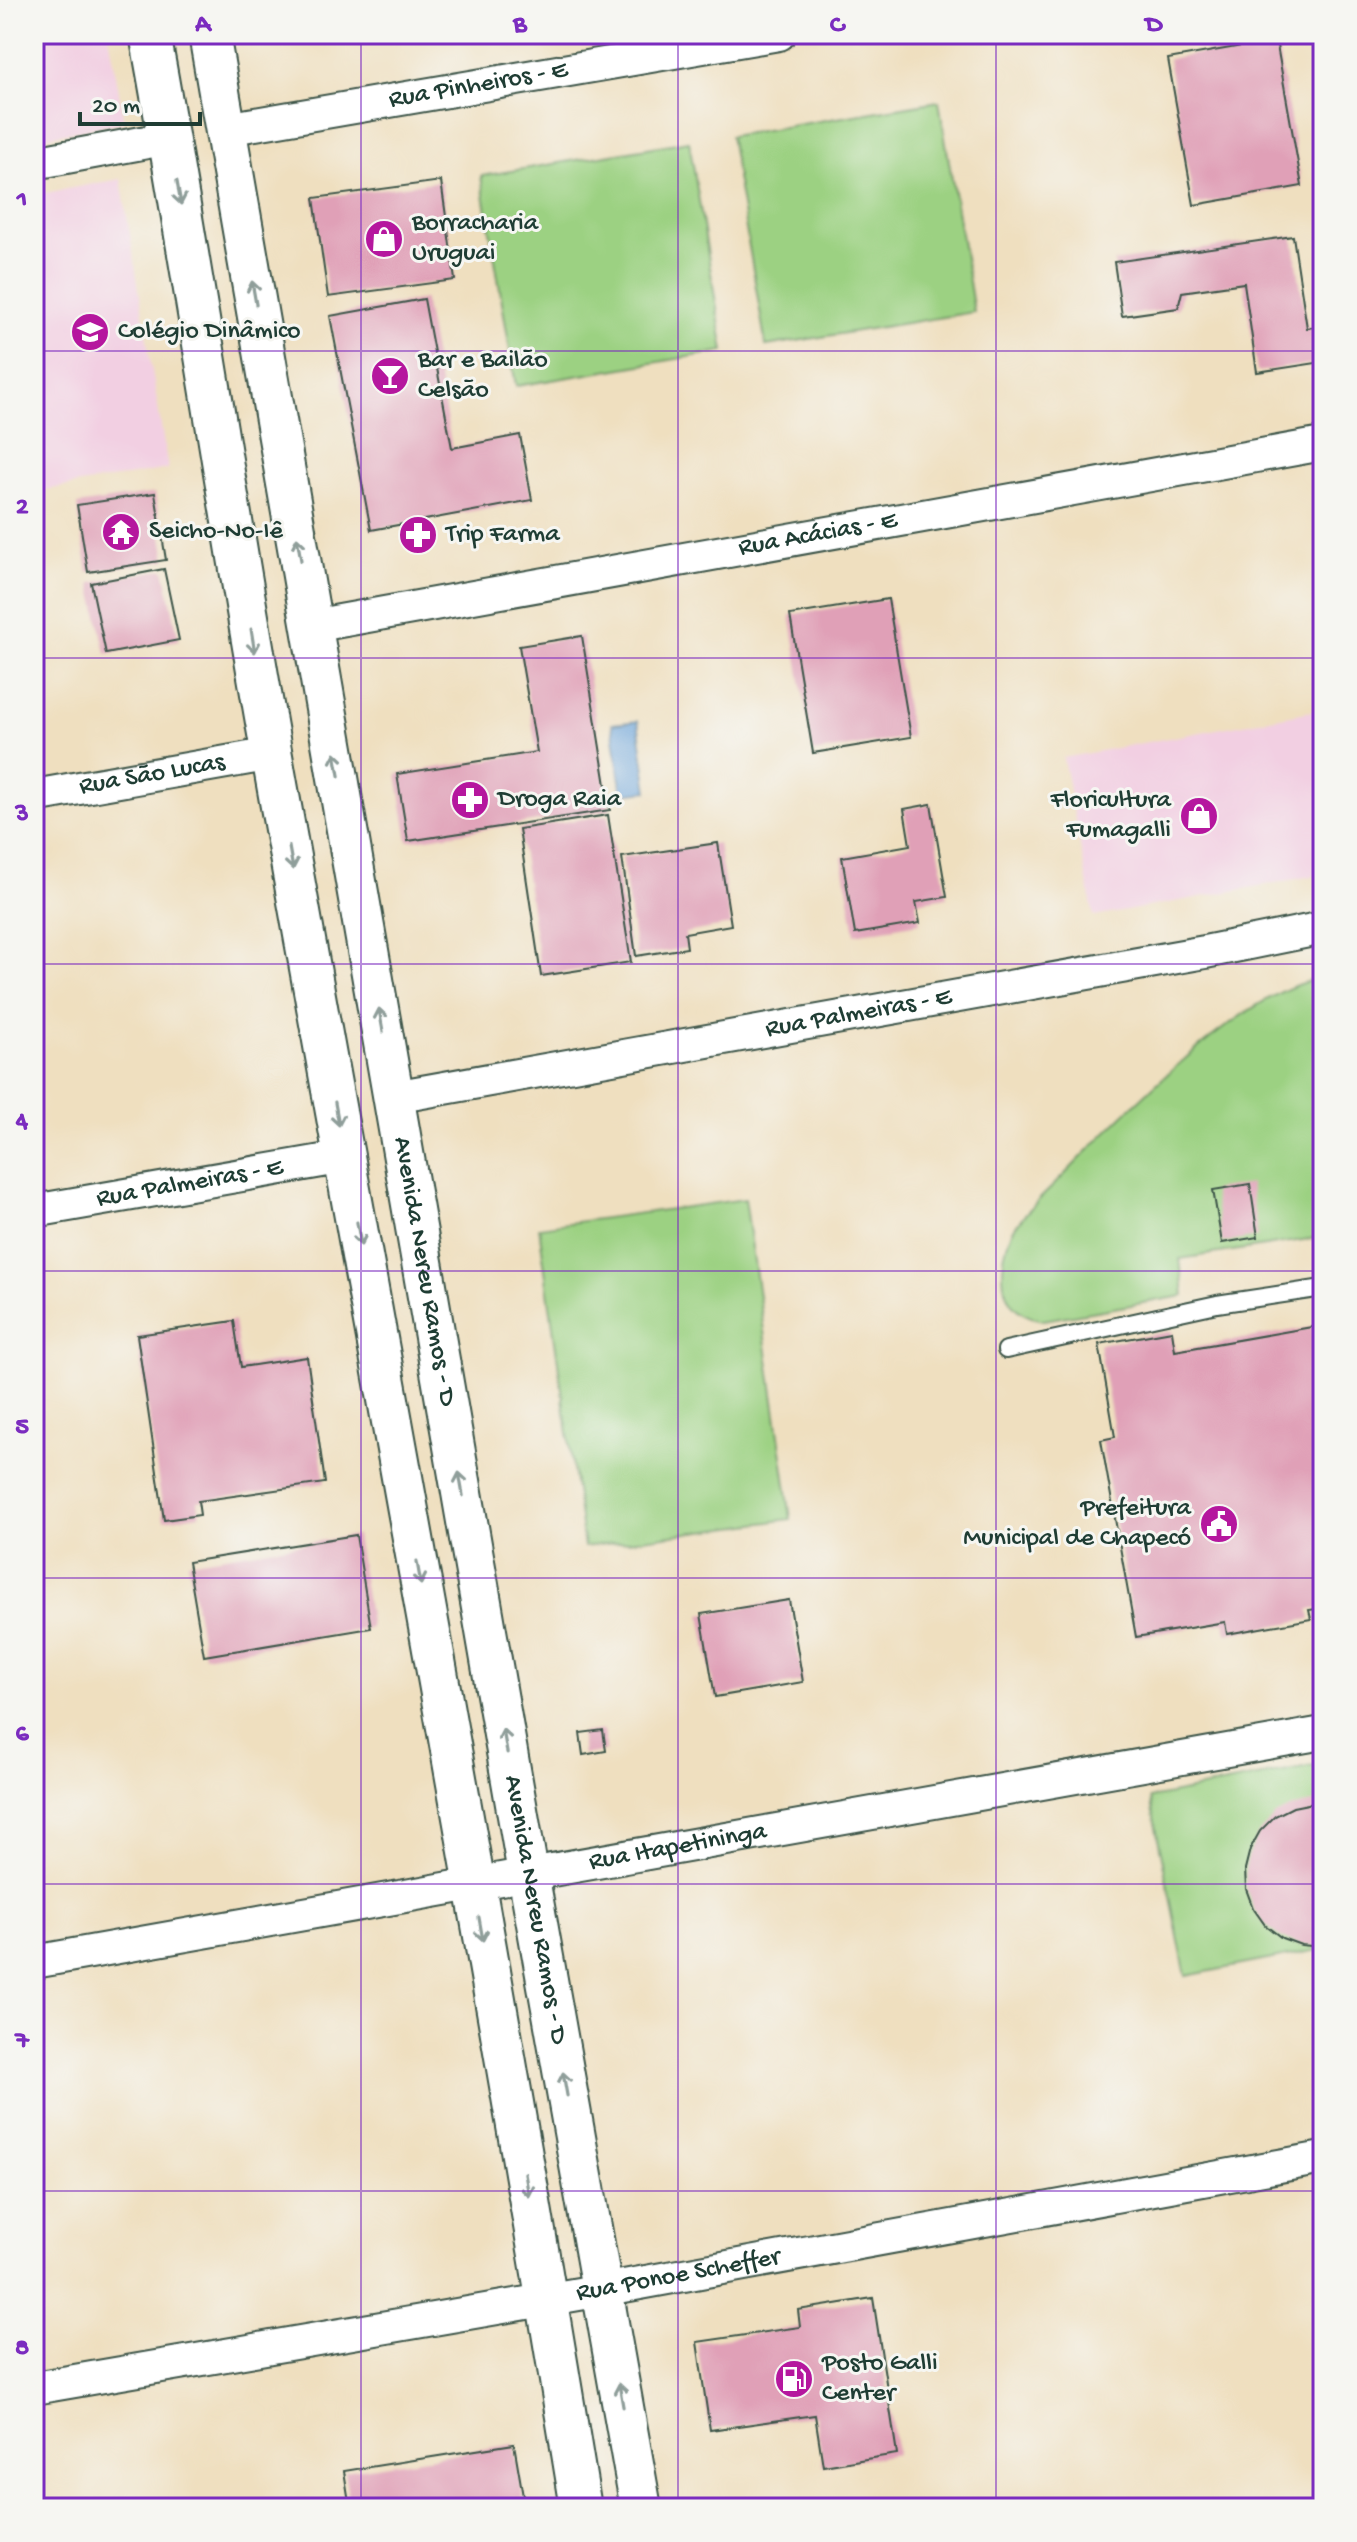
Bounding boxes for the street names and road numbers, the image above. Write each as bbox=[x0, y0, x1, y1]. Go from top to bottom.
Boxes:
street label: Rua Pinheiros - E bbox=[387, 55, 571, 116]
street label: Rua Acácias - E bbox=[736, 505, 900, 564]
street label: Rua São Lucas bbox=[77, 747, 229, 803]
street label: Rua Palmeiras - E bbox=[763, 982, 955, 1046]
street label: Avenida Nereu Ramos - D bbox=[385, 1135, 462, 1408]
street label: Rua Palmeiras - E bbox=[94, 1152, 286, 1215]
street label: Avenida Nereu Ramos - D bbox=[496, 1773, 574, 2047]
street label: Rua Itapetininga bbox=[587, 1816, 771, 1879]
street label: Rua Ponoe Scheffer bbox=[574, 2242, 785, 2310]

